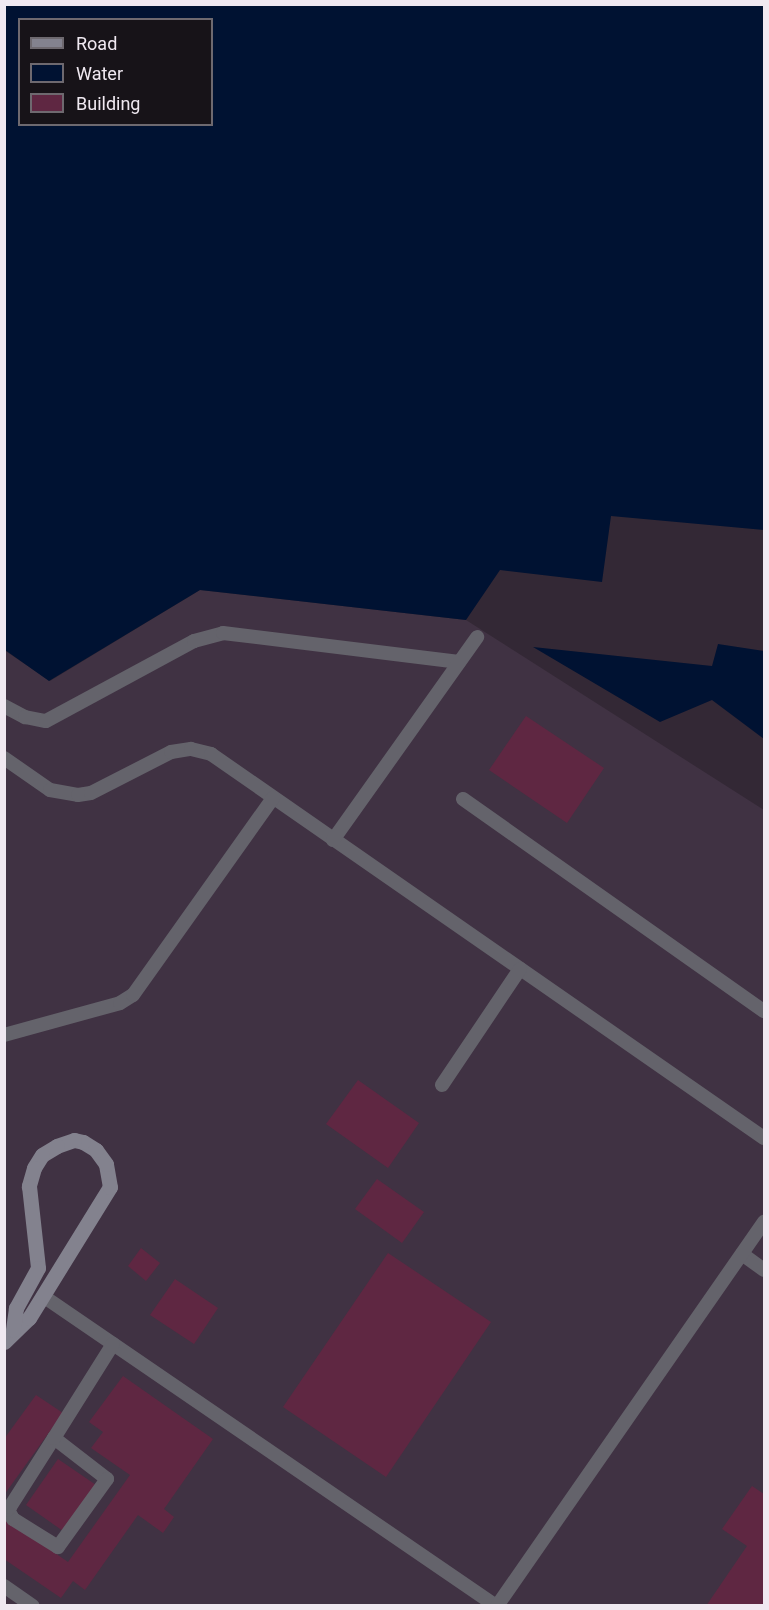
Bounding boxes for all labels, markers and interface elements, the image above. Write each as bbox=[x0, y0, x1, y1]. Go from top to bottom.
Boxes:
legend bbox=[18, 18, 213, 126]
text: Road bbox=[76, 33, 117, 54]
text: Water bbox=[76, 63, 123, 84]
text: Building bbox=[76, 93, 140, 114]

